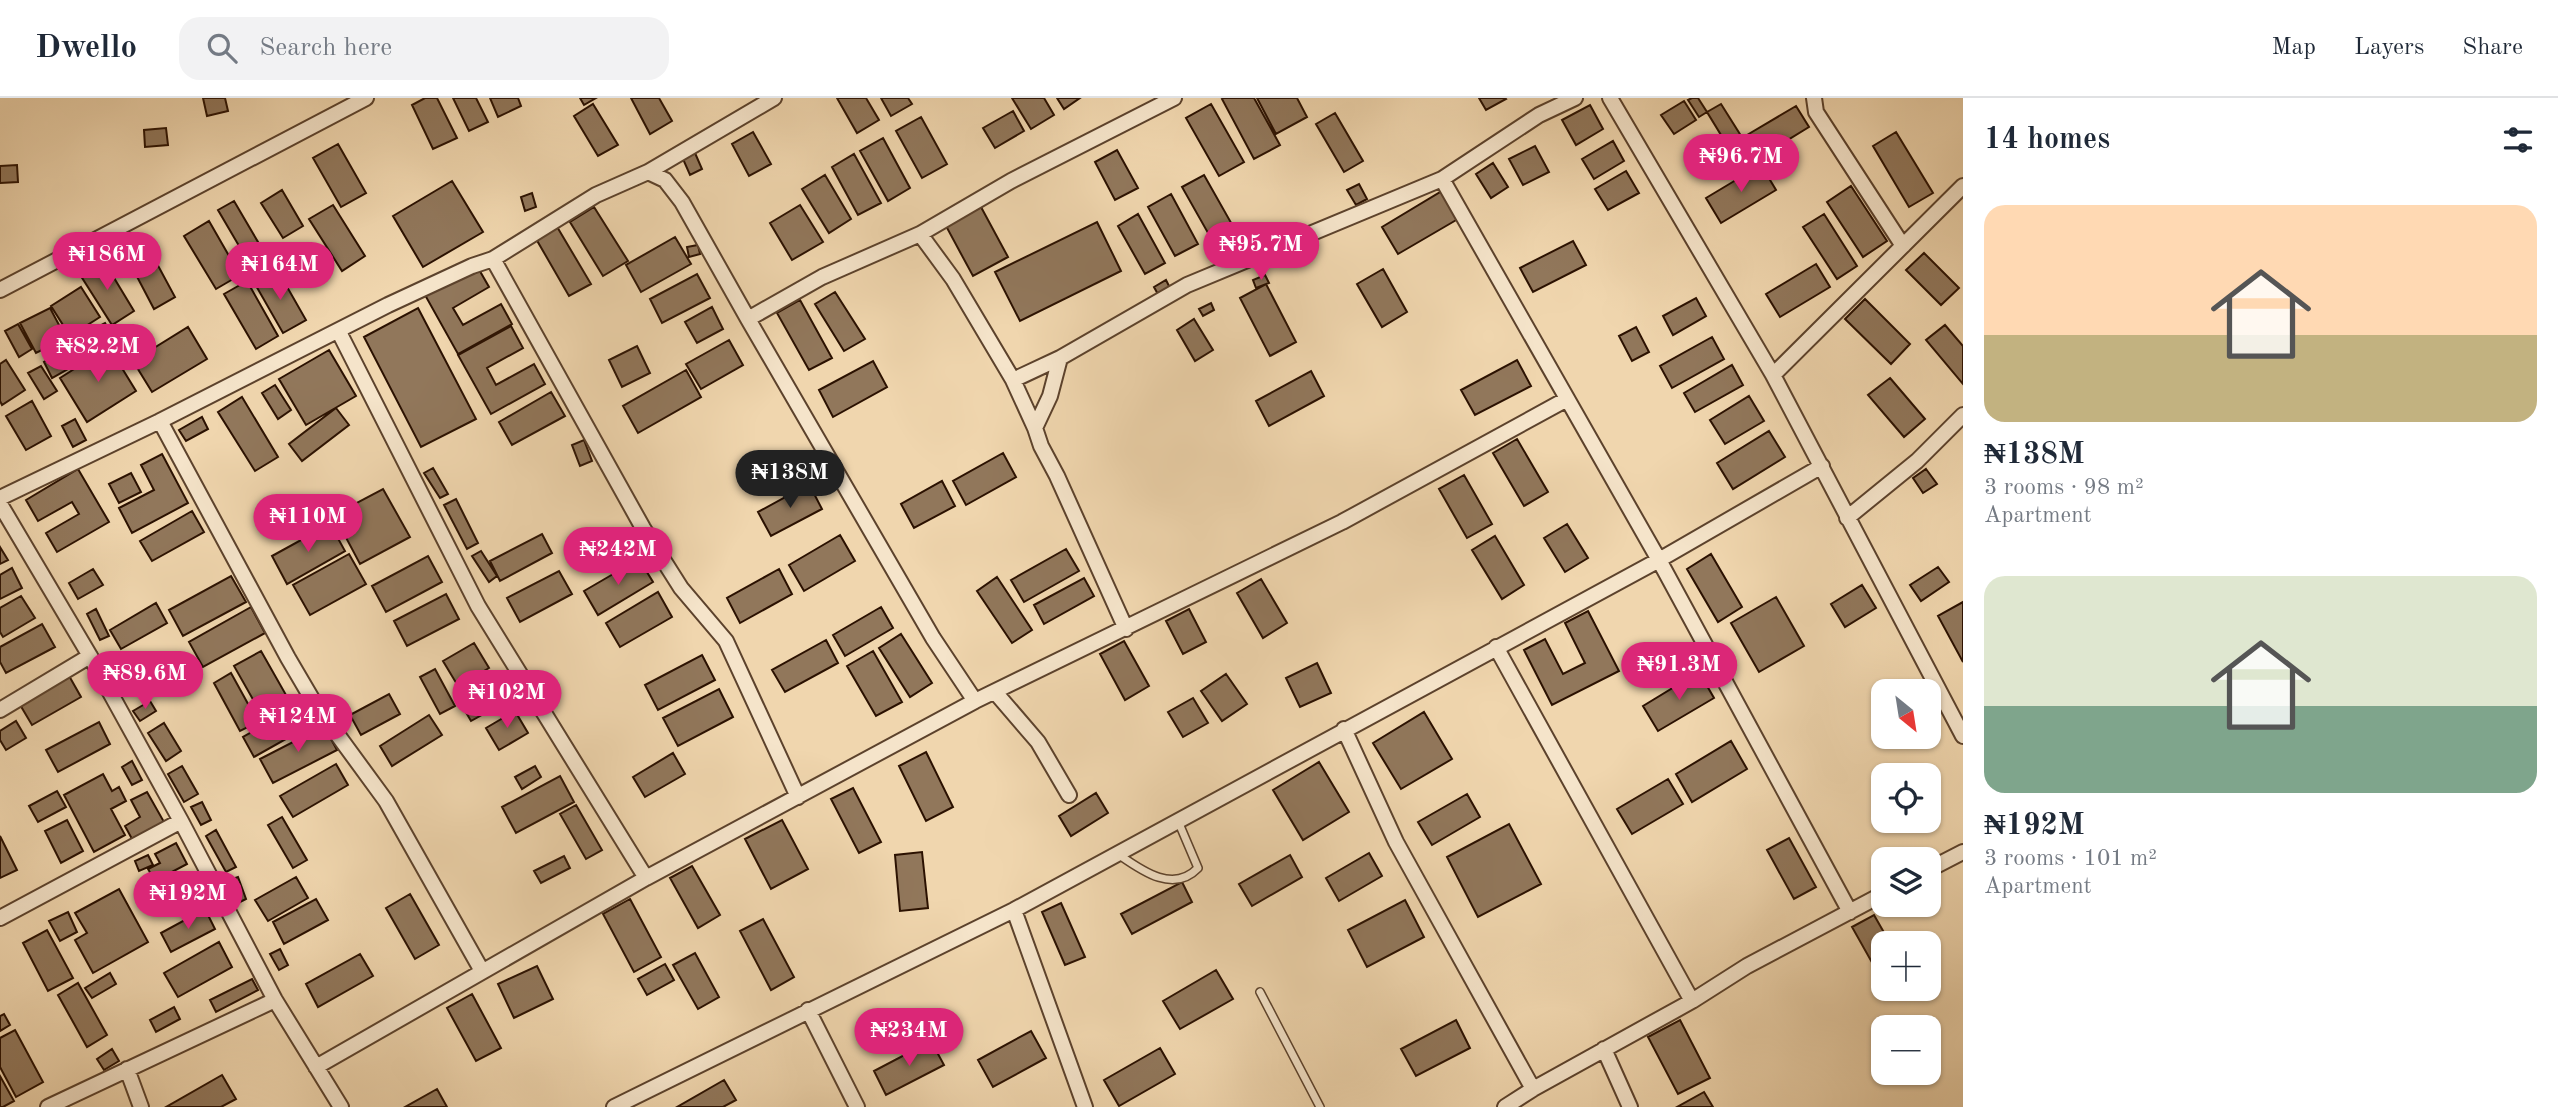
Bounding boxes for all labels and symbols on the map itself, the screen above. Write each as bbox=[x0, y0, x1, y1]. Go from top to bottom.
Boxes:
pin: ₦96.7M bbox=[1684, 134, 1798, 194]
pin: ₦95.7M bbox=[1204, 222, 1318, 282]
pin: ₦186M bbox=[58, 232, 156, 292]
pin: ₦164M bbox=[231, 242, 329, 302]
pin: ₦82.2M bbox=[41, 324, 155, 384]
pin: ₦138M bbox=[741, 450, 839, 510]
pin: ₦110M bbox=[259, 494, 357, 554]
pin: ₦242M bbox=[569, 528, 667, 587]
pin: ₦91.3M bbox=[1622, 642, 1736, 702]
pin: ₦89.6M bbox=[88, 652, 202, 711]
pin: ₦102M bbox=[458, 670, 556, 730]
north arrow bbox=[1871, 679, 1941, 749]
pin: ₦124M bbox=[249, 694, 347, 754]
pin: ₦192M bbox=[139, 872, 237, 931]
pin: ₦234M bbox=[860, 1009, 958, 1068]

